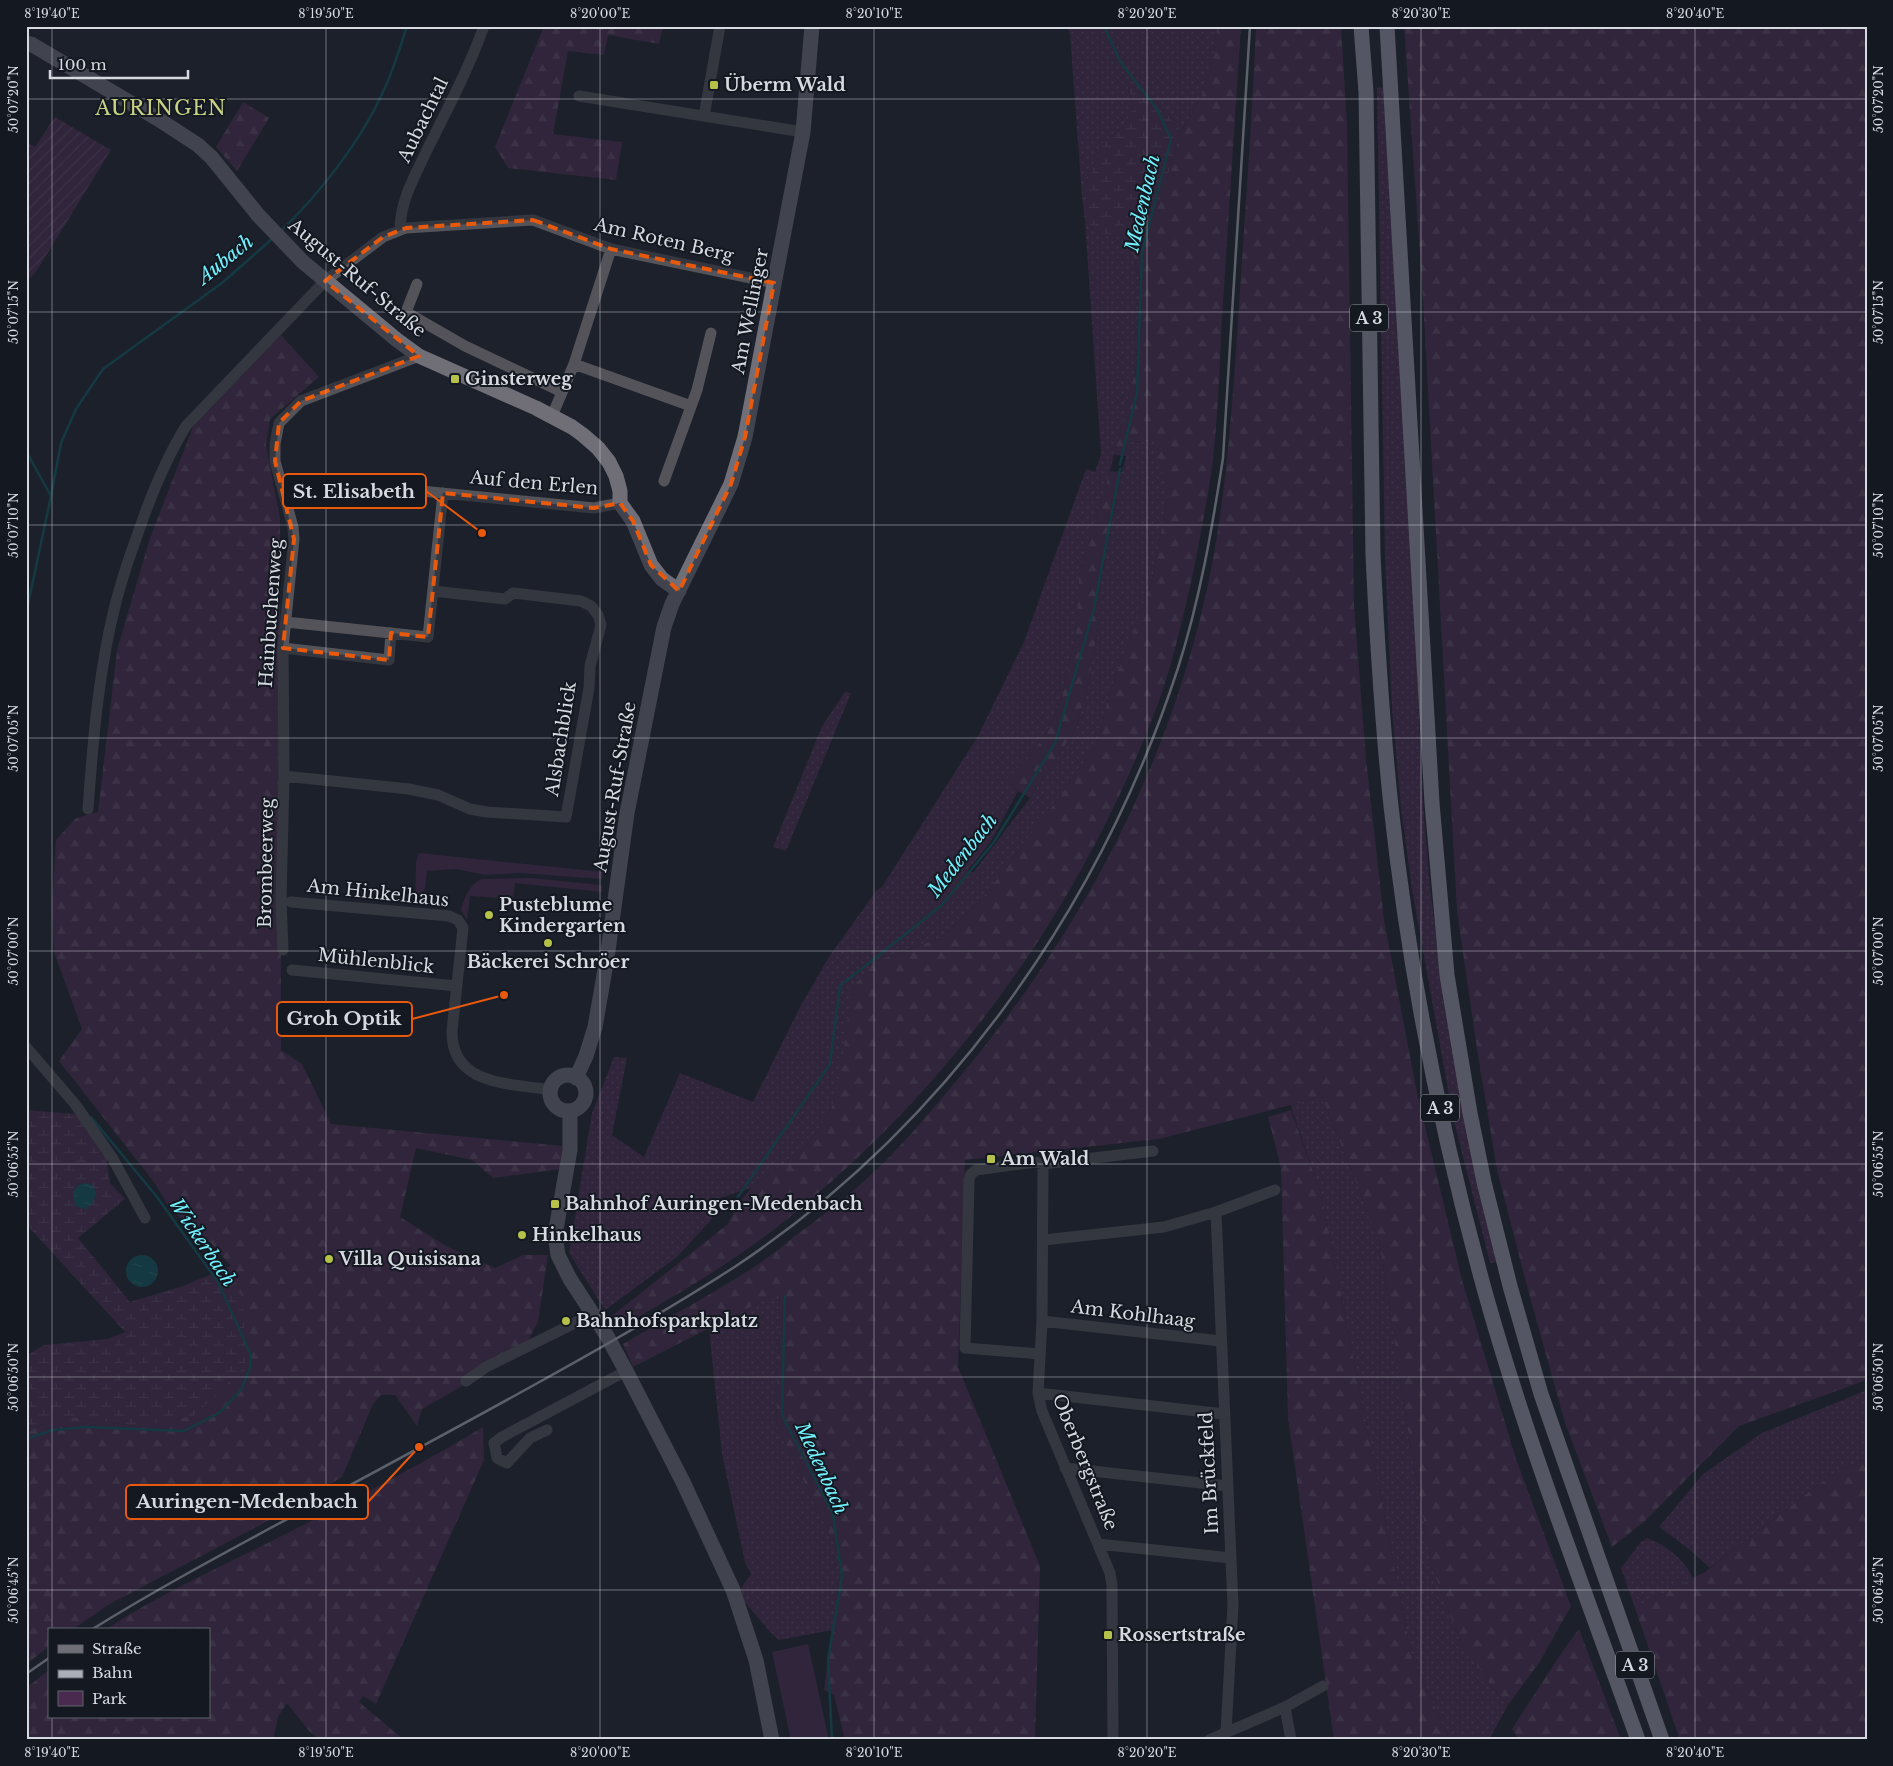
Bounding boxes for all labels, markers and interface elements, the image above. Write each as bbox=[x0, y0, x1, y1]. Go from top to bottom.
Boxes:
text: 8°19'40"E bbox=[24, 6, 80, 21]
text: 8°19'50"E bbox=[298, 6, 354, 21]
text: 8°20'00"E bbox=[570, 6, 630, 21]
text: 8°20'10"E bbox=[845, 6, 903, 21]
text: 8°20'20"E bbox=[1117, 6, 1177, 21]
text: 8°20'30"E bbox=[1391, 6, 1451, 21]
text: 8°20'40"E bbox=[1666, 6, 1724, 21]
scale bar bbox=[50, 48, 188, 80]
text: 100 m bbox=[58, 55, 107, 74]
text: 50°07'20"N bbox=[6, 65, 21, 133]
text: 50°07'20"N bbox=[1871, 65, 1886, 133]
place label: Überm Wald bbox=[724, 73, 846, 96]
street label: Aubachtal bbox=[392, 74, 453, 167]
marker: Überm Wald bbox=[708, 79, 720, 91]
district label: AURINGEN bbox=[94, 96, 227, 120]
water label: Medenbach bbox=[1120, 152, 1165, 255]
street label: August-Ruf-Straße bbox=[283, 213, 430, 342]
street label: Am Roten Berg bbox=[591, 213, 736, 267]
water label: Aubach bbox=[190, 230, 258, 291]
street label: Am Wellinger bbox=[727, 246, 773, 377]
text: 50°07'15"N bbox=[6, 280, 21, 344]
text: 50°07'15"N bbox=[1871, 280, 1886, 344]
road number: A 3 bbox=[1350, 304, 1388, 332]
place label: Ginsterweg bbox=[465, 368, 573, 390]
marker: Ginsterweg bbox=[449, 373, 461, 385]
street label: Auf den Erlen bbox=[468, 466, 599, 500]
callout: St. Elisabeth bbox=[283, 474, 426, 508]
text: St. Elisabeth bbox=[293, 480, 416, 503]
text: 50°07'10"N bbox=[6, 492, 21, 558]
text: 50°07'10"N bbox=[1871, 492, 1886, 558]
street label: Hainbuchenweg bbox=[255, 537, 287, 688]
street label: Alsbachblick bbox=[541, 680, 581, 799]
street label: August-Ruf-Straße bbox=[589, 700, 641, 875]
text: 50°07'05"N bbox=[6, 704, 21, 772]
text: 50°07'05"N bbox=[1871, 704, 1886, 772]
street label: Brombeerweg bbox=[254, 797, 278, 928]
water label: Medenbach bbox=[922, 809, 1002, 902]
street label: Am Hinkelhaus bbox=[305, 874, 450, 911]
place label: Pusteblume Kindergarten bbox=[499, 894, 626, 937]
marker: Pusteblume Kindergarten bbox=[483, 909, 495, 921]
text: 50°07'00"N bbox=[6, 916, 21, 986]
text: 50°07'00"N bbox=[1871, 916, 1886, 986]
marker: Bäckerei Schröer bbox=[542, 937, 554, 949]
street label: Mühlenblick bbox=[317, 944, 435, 978]
place label: Bäckerei Schröer bbox=[467, 951, 629, 973]
callout: Groh Optik bbox=[277, 1002, 412, 1036]
text: Groh Optik bbox=[286, 1007, 402, 1030]
road number: A 3 bbox=[1421, 1094, 1459, 1122]
text: 50°06'55"N bbox=[6, 1130, 21, 1198]
text: 50°06'55"N bbox=[1871, 1130, 1886, 1198]
place label: Am Wald bbox=[1000, 1148, 1090, 1170]
marker: Am Wald bbox=[985, 1153, 997, 1165]
water label: Wickerbach bbox=[164, 1193, 241, 1291]
place label: Bahnhof Auringen-Medenbach bbox=[565, 1193, 863, 1215]
marker: Bahnhof Auringen-Medenbach bbox=[549, 1198, 561, 1210]
place label: Hinkelhaus bbox=[532, 1224, 641, 1246]
marker: Hinkelhaus bbox=[516, 1229, 528, 1241]
place label: Villa Quisisana bbox=[338, 1248, 482, 1270]
marker: Villa Quisisana bbox=[323, 1253, 335, 1265]
street label: Am Kohlhaag bbox=[1069, 1295, 1197, 1333]
place label: Bahnhofsparkplatz bbox=[576, 1310, 758, 1332]
marker: Bahnhofsparkplatz bbox=[560, 1315, 572, 1327]
text: 50°06'50"N bbox=[6, 1342, 21, 1411]
text: 50°06'50"N bbox=[1871, 1342, 1886, 1411]
street label: Oberbergstraße bbox=[1048, 1391, 1122, 1533]
street label: Im Brückfeld bbox=[1195, 1411, 1223, 1535]
water label: Medenbach bbox=[790, 1417, 853, 1518]
callout: Auringen-Medenbach bbox=[126, 1485, 368, 1519]
text: Auringen-Medenbach bbox=[135, 1490, 358, 1513]
text: 50°06'45"N bbox=[6, 1556, 21, 1624]
text: 50°06'45"N bbox=[1871, 1556, 1886, 1624]
place label: Rossertstraße bbox=[1118, 1624, 1245, 1646]
legend bbox=[48, 1628, 210, 1718]
marker: Rossertstraße bbox=[1102, 1629, 1114, 1641]
text: Straße bbox=[92, 1639, 142, 1658]
road number: A 3 bbox=[1616, 1652, 1654, 1678]
text: Bahn bbox=[92, 1663, 132, 1682]
text: Park bbox=[92, 1689, 128, 1708]
text: 8°19'40"E bbox=[24, 1745, 80, 1760]
text: 8°19'50"E bbox=[298, 1745, 354, 1760]
text: 8°20'00"E bbox=[570, 1745, 630, 1760]
text: 8°20'10"E bbox=[845, 1745, 903, 1760]
text: 8°20'20"E bbox=[1117, 1745, 1177, 1760]
text: 8°20'30"E bbox=[1391, 1745, 1451, 1760]
text: 8°20'40"E bbox=[1666, 1745, 1724, 1760]

